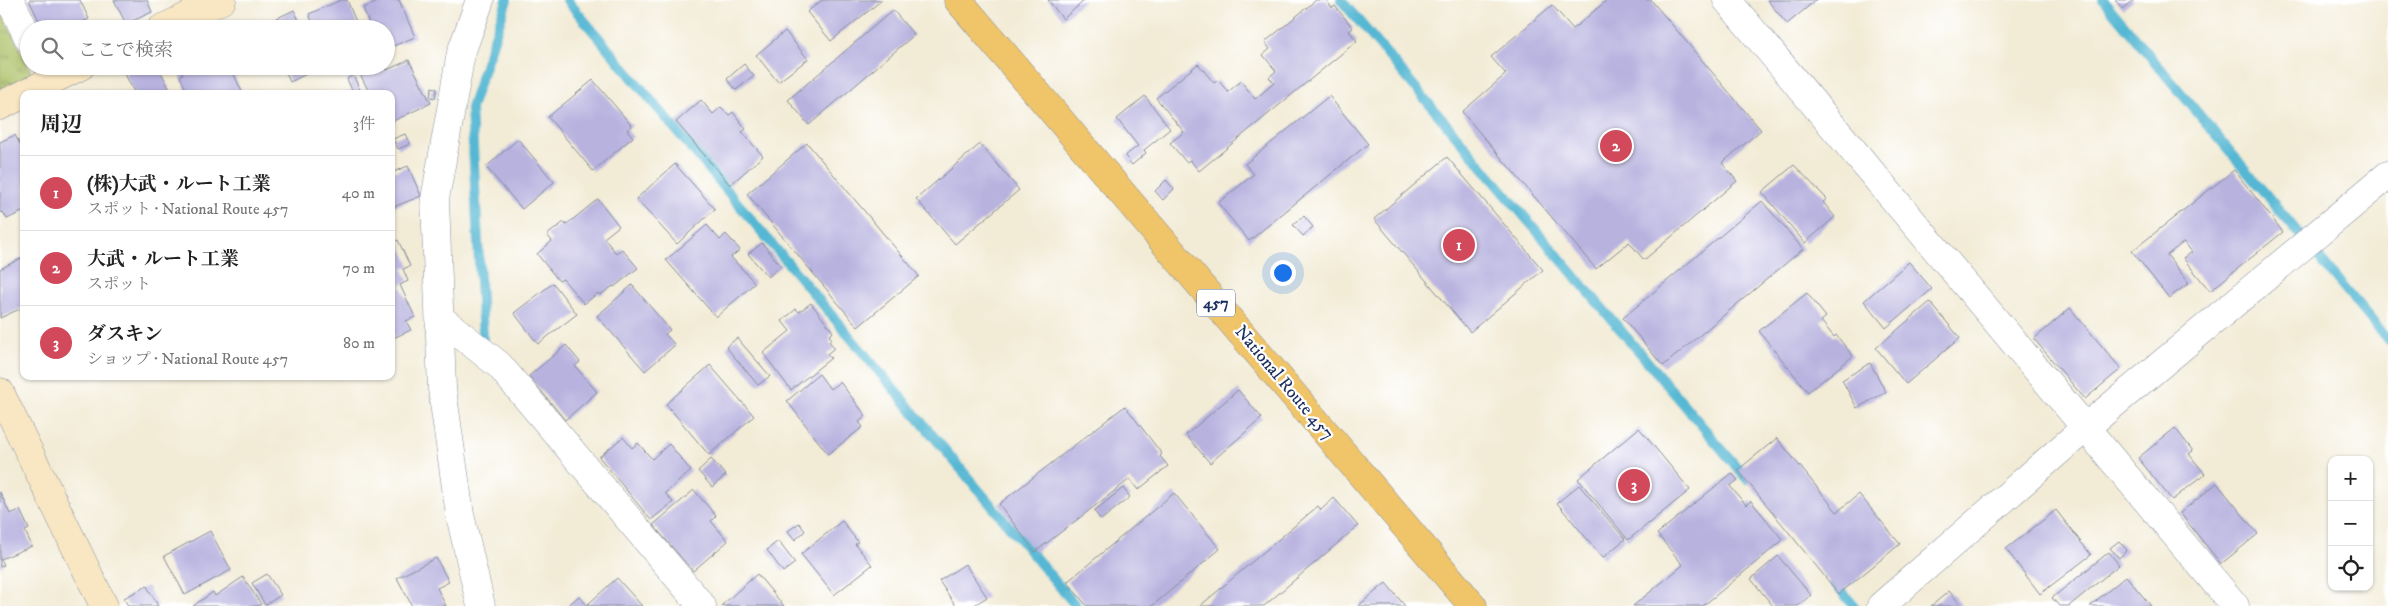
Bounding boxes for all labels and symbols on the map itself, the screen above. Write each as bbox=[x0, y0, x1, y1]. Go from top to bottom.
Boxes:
pin: 2 bbox=[1600, 127, 1632, 165]
pin: 1 bbox=[1443, 226, 1475, 264]
your location bbox=[1270, 260, 1296, 286]
road number: 457 bbox=[1197, 290, 1235, 316]
street label: National Route 457 bbox=[1230, 321, 1338, 445]
pin: 3 bbox=[1618, 466, 1650, 504]

